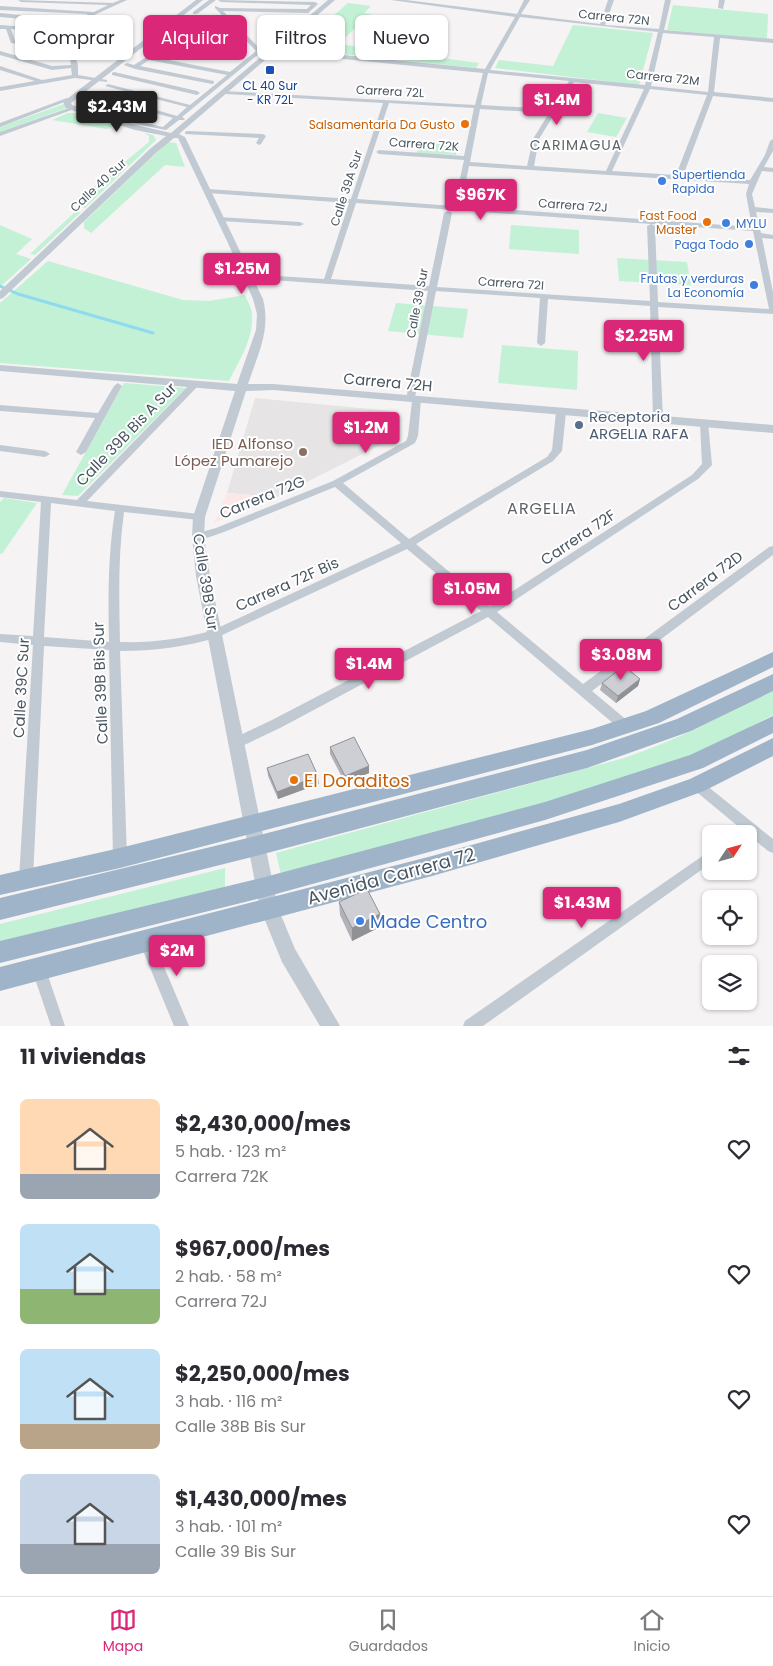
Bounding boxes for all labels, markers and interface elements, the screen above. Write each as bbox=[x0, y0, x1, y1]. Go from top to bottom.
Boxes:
street label: Carrera 72N bbox=[578, 5, 650, 29]
chip: Comprar bbox=[15, 15, 133, 60]
chip: Alquilar bbox=[143, 15, 247, 60]
chip: Filtros bbox=[257, 15, 345, 60]
chip: Nuevo bbox=[355, 15, 448, 60]
marker: CL 40 Sur - KR 72L bbox=[264, 64, 276, 76]
street label: Carrera 72M bbox=[626, 65, 700, 89]
place label: CL 40 Sur - KR 72L bbox=[242, 77, 298, 108]
street label: Carrera 72L bbox=[356, 81, 424, 101]
pin: $1.4M bbox=[522, 84, 592, 126]
text: $1.4M bbox=[534, 88, 580, 111]
pin: $2.43M bbox=[76, 90, 158, 133]
text: $2.43M bbox=[87, 95, 147, 118]
place label: Salsamentaria Da Gusto bbox=[309, 116, 455, 133]
marker: Salsamentaria Da Gusto bbox=[459, 118, 471, 130]
street label: Carrera 72K bbox=[388, 133, 460, 155]
district label: CARIMAGUA bbox=[530, 135, 622, 155]
street label: Calle 39A Sur bbox=[326, 147, 366, 228]
street label: Calle 40 Sur bbox=[66, 154, 130, 216]
place label: Supertienda Rapida bbox=[672, 166, 745, 197]
marker: Supertienda Rapida bbox=[656, 175, 668, 187]
pin: $967K bbox=[446, 178, 516, 221]
text: $967K bbox=[456, 183, 506, 206]
street label: Carrera 72J bbox=[538, 194, 608, 216]
place label: Fast Food Master bbox=[639, 207, 698, 238]
place label: MYLU bbox=[736, 215, 767, 232]
marker: Fast Food Master bbox=[701, 216, 713, 228]
marker: MYLU bbox=[720, 217, 732, 229]
place label: Paga Todo bbox=[675, 236, 739, 253]
marker: Paga Todo bbox=[743, 238, 755, 250]
pin: $1.25M bbox=[201, 252, 283, 295]
text: $1.25M bbox=[214, 257, 270, 280]
street label: Calle 39 Sur bbox=[402, 266, 432, 339]
place label: Frutas y verduras La Economía bbox=[641, 270, 744, 301]
street label: Carrera 72I bbox=[478, 272, 545, 294]
marker: Frutas y verduras La Economía bbox=[748, 279, 760, 291]
pin: $2.25M bbox=[603, 320, 685, 362]
text: $2.25M bbox=[615, 324, 673, 347]
street label: Carrera 72H bbox=[343, 368, 433, 396]
street label: Calle 39B Bis A Sur bbox=[71, 377, 181, 490]
place label: Receptoria ARGELIA RAFA bbox=[589, 406, 689, 444]
pin: $1.2M bbox=[331, 412, 401, 454]
text: $1.2M bbox=[344, 416, 388, 439]
marker: Receptoria ARGELIA RAFA bbox=[573, 419, 585, 431]
place label: IED Alfonso López Pumarejo bbox=[175, 433, 293, 471]
marker: IED Alfonso López Pumarejo bbox=[297, 446, 309, 458]
street label: Carrera 72G bbox=[216, 470, 308, 524]
district label: ARGELIA bbox=[507, 497, 577, 520]
street label: Carrera 72F bbox=[536, 504, 620, 570]
street label: Calle 39B Sur bbox=[188, 532, 224, 632]
street label: Carrera 72D bbox=[663, 546, 747, 616]
street label: Carrera 72F Bis bbox=[232, 552, 342, 616]
pin: $1.05M bbox=[431, 572, 513, 615]
text: $1.05M bbox=[444, 577, 500, 600]
street label: Calle 39B Bis Sur bbox=[87, 621, 113, 745]
street label: Calle 39C Sur bbox=[8, 637, 34, 739]
pin: $3.08M bbox=[580, 638, 662, 681]
text: $3.08M bbox=[591, 643, 651, 666]
pin: $1.4M bbox=[334, 648, 404, 690]
text: $1.4M bbox=[346, 652, 392, 675]
place label: El Doraditos bbox=[304, 768, 410, 793]
marker: El Doraditos bbox=[288, 774, 300, 786]
north arrow bbox=[702, 825, 758, 880]
map controls bbox=[702, 825, 757, 1010]
street label: Avenida Carrera 72 bbox=[304, 842, 478, 910]
pin: $1.43M bbox=[541, 886, 623, 929]
button: locate bbox=[702, 890, 757, 945]
text: $1.43M bbox=[554, 891, 610, 914]
place label: Made Centro bbox=[370, 909, 487, 934]
marker: Made Centro bbox=[354, 915, 366, 927]
pin: $2M bbox=[153, 934, 201, 977]
text: $2M bbox=[160, 939, 194, 962]
button: layers bbox=[702, 955, 757, 1010]
text: 11 viviendas bbox=[20, 1042, 146, 1071]
icon: filters bbox=[725, 1042, 753, 1070]
text: $2,430,000/mes bbox=[175, 1109, 351, 1138]
icon: home bbox=[60, 1119, 120, 1179]
icon: heart bbox=[725, 1135, 753, 1163]
text: 5 hab. · 123 m² bbox=[175, 1140, 286, 1163]
text: Carrera 72K bbox=[175, 1165, 269, 1188]
text: $967,000/mes bbox=[175, 1234, 330, 1263]
icon: home bbox=[60, 1244, 120, 1304]
icon: heart bbox=[725, 1260, 753, 1288]
text: 2 hab. · 58 m² bbox=[175, 1265, 282, 1288]
text: Carrera 72J bbox=[175, 1290, 268, 1313]
text: $2,250,000/mes bbox=[175, 1359, 350, 1388]
icon: home bbox=[60, 1369, 120, 1429]
icon: heart bbox=[725, 1385, 753, 1413]
text: 3 hab. · 116 m² bbox=[175, 1390, 282, 1413]
text: Calle 38B Bis Sur bbox=[175, 1415, 306, 1438]
text: $1,430,000/mes bbox=[175, 1484, 347, 1513]
icon: home bbox=[60, 1494, 120, 1554]
icon: heart bbox=[725, 1510, 753, 1538]
text: 3 hab. · 101 m² bbox=[175, 1515, 282, 1538]
text: Calle 39 Bis Sur bbox=[175, 1540, 296, 1563]
tab: Mapa bbox=[103, 1606, 143, 1657]
tab: Guardados bbox=[349, 1606, 428, 1657]
tab: Inicio bbox=[633, 1606, 670, 1657]

